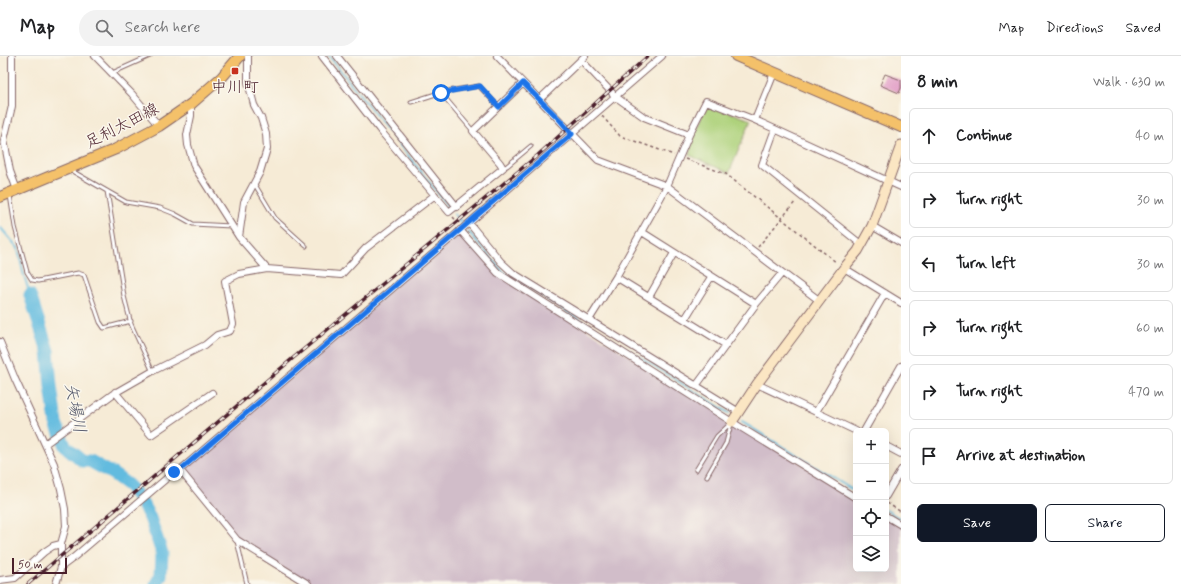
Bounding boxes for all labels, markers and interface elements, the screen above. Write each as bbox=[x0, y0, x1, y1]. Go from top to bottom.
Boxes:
search box bbox=[79, 10, 359, 46]
text: Map bbox=[20, 15, 55, 40]
icon: search bbox=[93, 17, 115, 39]
text: Search here bbox=[125, 18, 200, 38]
text: Map bbox=[998, 19, 1024, 37]
text: Directions bbox=[1046, 19, 1104, 37]
text: Saved bbox=[1126, 19, 1161, 37]
marker: 中川町 bbox=[230, 66, 240, 76]
text: 8 min bbox=[917, 71, 958, 93]
text: Walk · 630 m bbox=[1093, 74, 1165, 91]
place label: 中川町 bbox=[211, 77, 259, 98]
route start bbox=[432, 84, 450, 102]
street label: 足利太田線 bbox=[82, 98, 162, 154]
icon: ahead bbox=[918, 125, 940, 147]
text: Continue bbox=[956, 126, 1012, 146]
text: 40 m bbox=[1135, 128, 1164, 145]
icon: right bbox=[918, 189, 940, 211]
text: Turn right bbox=[956, 190, 1023, 210]
text: 30 m bbox=[1137, 192, 1164, 209]
icon: left bbox=[918, 253, 940, 275]
text: Turn left bbox=[956, 254, 1016, 274]
text: 30 m bbox=[1137, 256, 1164, 273]
icon: right bbox=[918, 317, 940, 339]
text: Turn right bbox=[956, 318, 1023, 338]
text: 60 m bbox=[1136, 320, 1164, 337]
water label: 矢場川 bbox=[59, 381, 91, 435]
icon: right bbox=[918, 381, 940, 403]
text: Turn right bbox=[956, 382, 1023, 402]
text: 470 m bbox=[1128, 384, 1164, 401]
map controls bbox=[853, 428, 889, 572]
button: + bbox=[853, 428, 889, 464]
icon: arrive bbox=[918, 445, 940, 467]
text: Arrive at destination bbox=[956, 446, 1085, 466]
route end bbox=[165, 463, 183, 481]
button: − bbox=[853, 464, 889, 500]
button: locate bbox=[853, 500, 889, 536]
button: Save bbox=[917, 504, 1037, 542]
button: Share bbox=[1045, 504, 1165, 542]
button: layers bbox=[853, 536, 889, 572]
scale bar bbox=[12, 556, 67, 575]
text: 50 m bbox=[18, 558, 43, 572]

